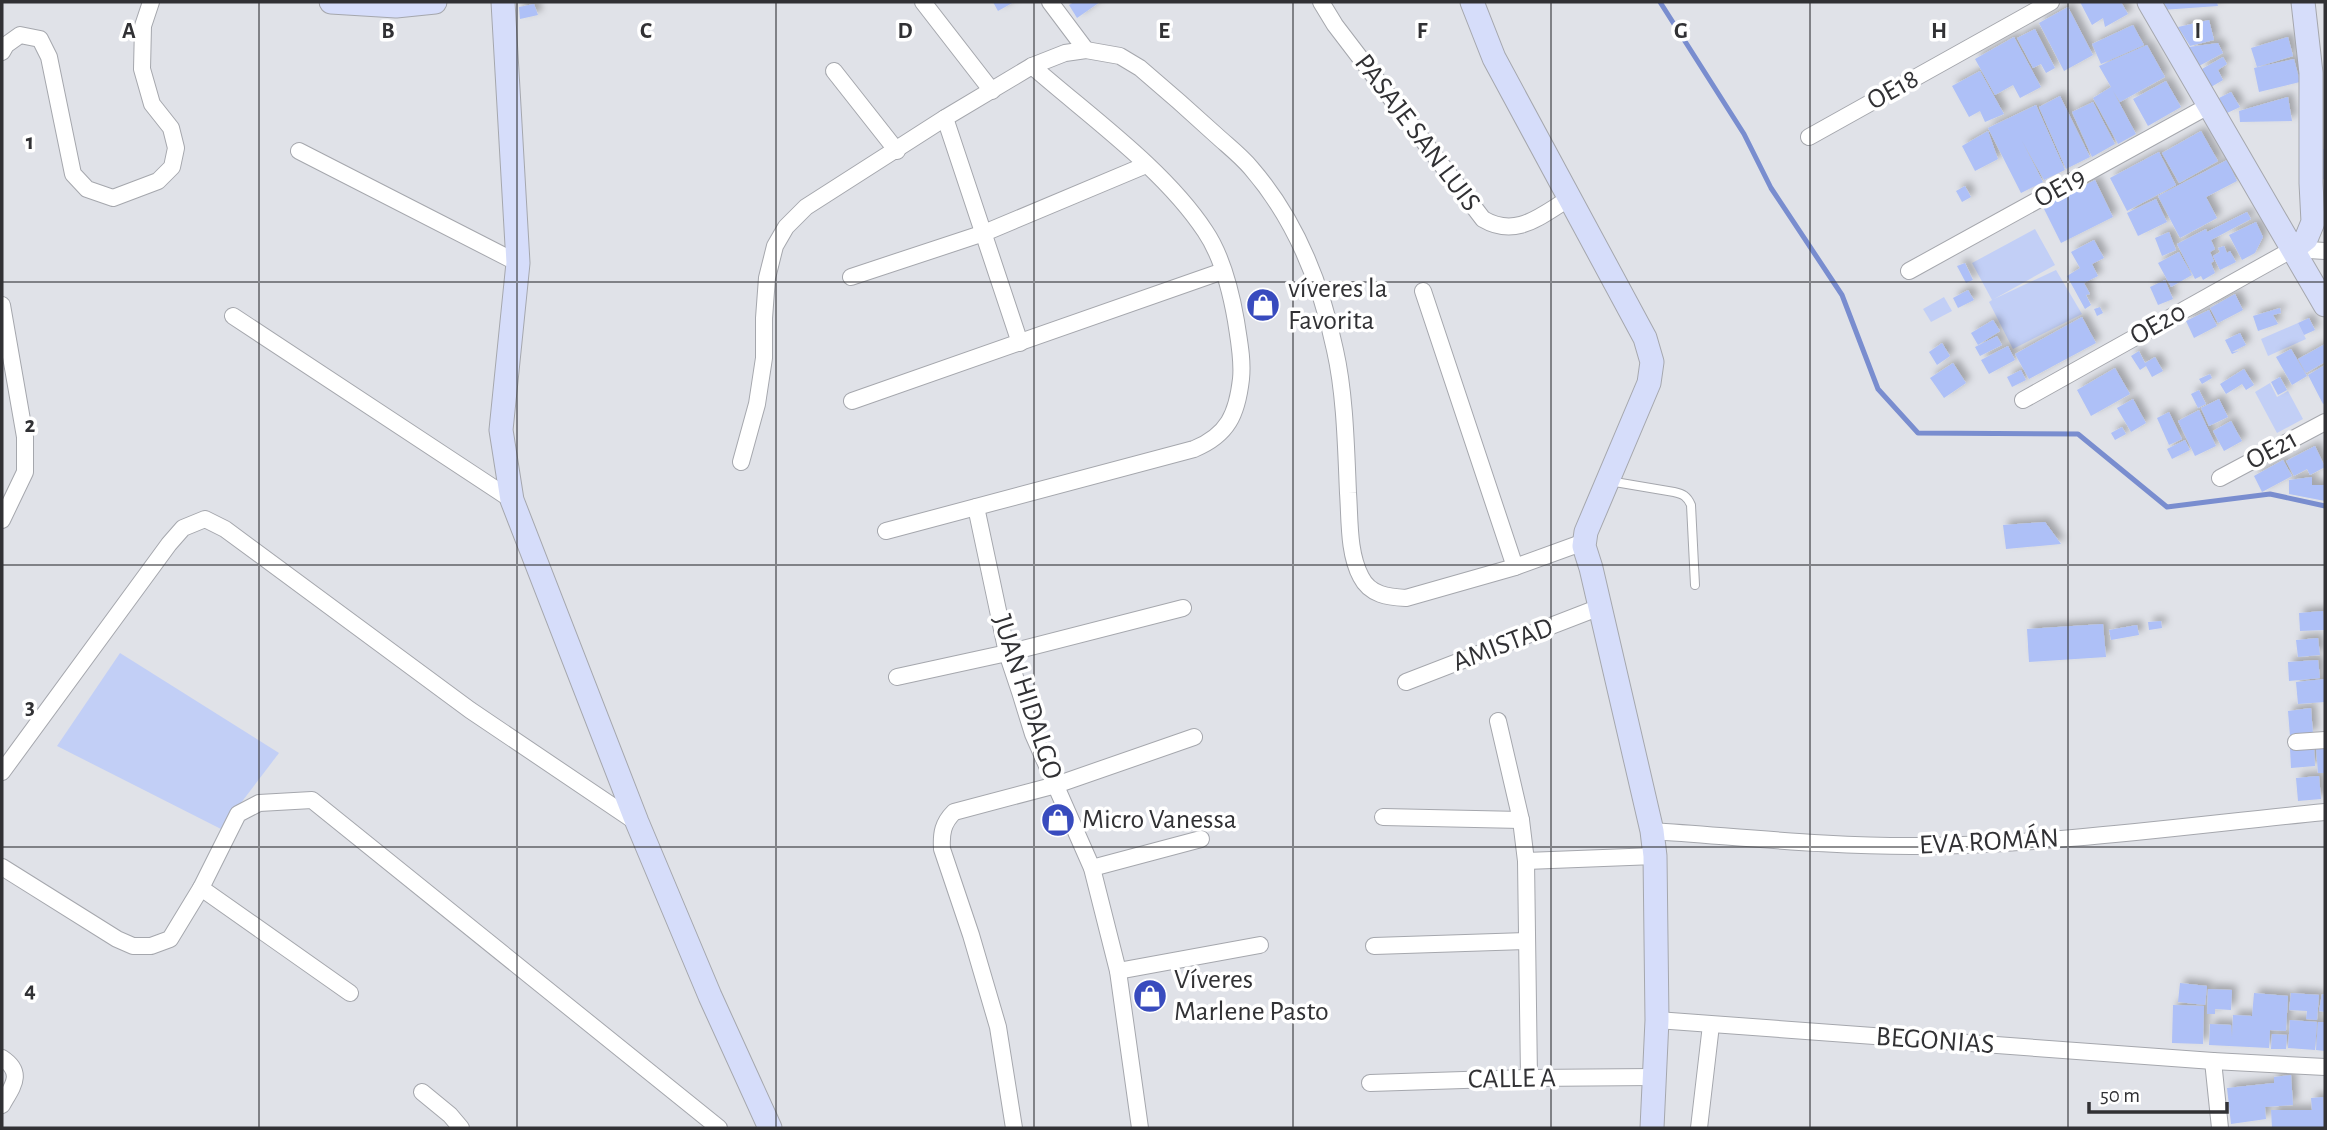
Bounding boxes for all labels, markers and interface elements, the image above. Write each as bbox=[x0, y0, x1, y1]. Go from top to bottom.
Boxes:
text: A bbox=[122, 20, 136, 43]
text: B bbox=[381, 20, 395, 43]
text: C bbox=[640, 20, 652, 43]
text: D bbox=[897, 20, 913, 43]
text: E bbox=[1158, 20, 1170, 43]
text: F bbox=[1417, 20, 1428, 43]
text: G bbox=[1674, 20, 1688, 43]
text: H bbox=[1931, 20, 1947, 43]
text: I bbox=[2195, 20, 2201, 43]
street label: PASAJE SAN LUIS bbox=[1349, 49, 1485, 217]
street label: OE18 bbox=[1863, 65, 1923, 115]
text: 1 bbox=[26, 131, 34, 154]
street label: OE19 bbox=[2030, 163, 2090, 213]
place label: víveres la Favorita bbox=[1288, 275, 1388, 335]
shop icon: víveres la Favorita bbox=[1244, 286, 1282, 324]
street label: OE20 bbox=[2125, 297, 2191, 351]
text: 2 bbox=[25, 414, 36, 437]
street label: OE21 bbox=[2242, 425, 2302, 475]
street label: JUAN HIDALGO bbox=[987, 611, 1067, 783]
street label: AMISTAD bbox=[1449, 613, 1557, 677]
text: 3 bbox=[25, 696, 35, 719]
shop icon: Micro Vanessa bbox=[1039, 801, 1077, 839]
place label: Micro Vanessa bbox=[1082, 806, 1237, 834]
street label: EVA ROMÁN bbox=[1918, 821, 2060, 860]
place label: Víveres Marlene Pasto bbox=[1174, 966, 1329, 1026]
shop icon: Víveres Marlene Pasto bbox=[1131, 977, 1169, 1015]
text: 4 bbox=[24, 979, 36, 1002]
street label: BEGONIAS bbox=[1875, 1023, 1995, 1059]
street label: CALLE A bbox=[1468, 1064, 1556, 1094]
scale bar bbox=[2089, 1070, 2227, 1114]
text: 50 m bbox=[2100, 1085, 2140, 1106]

